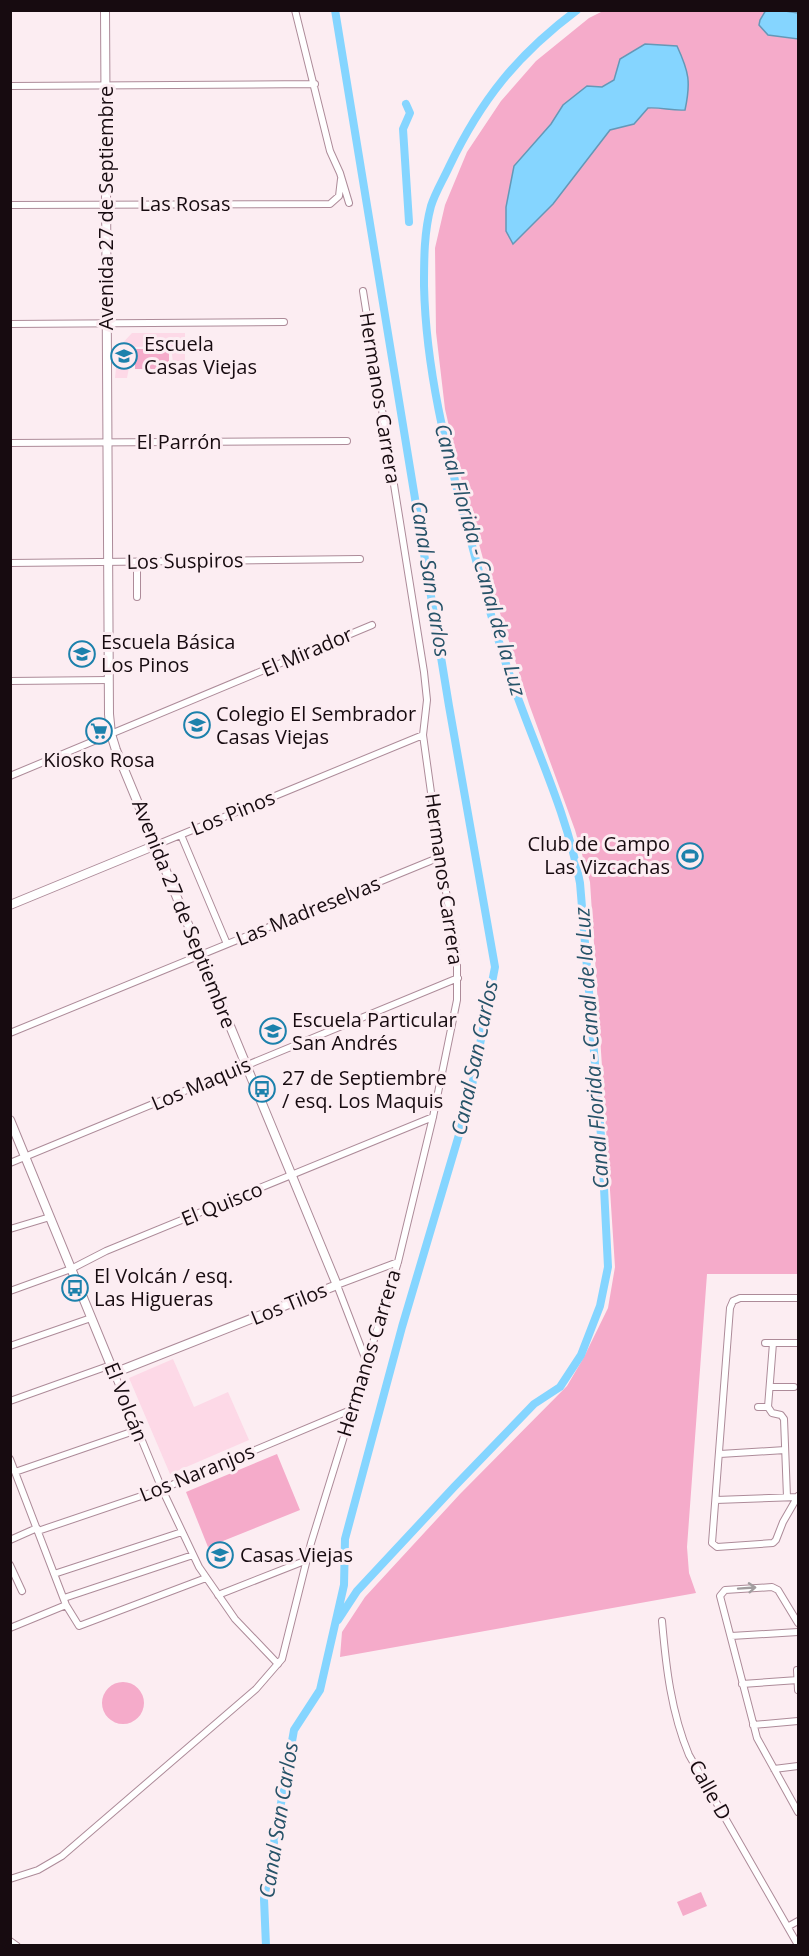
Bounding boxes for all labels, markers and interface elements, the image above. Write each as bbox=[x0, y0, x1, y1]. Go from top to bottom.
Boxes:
street label: Avenida 27 de Septiembre bbox=[92, 86, 119, 330]
street label: Las Rosas bbox=[140, 190, 230, 217]
street label: Hermanos Carrera bbox=[354, 310, 407, 486]
place label: Escuela Casas Viejas bbox=[144, 330, 257, 380]
school or university icon: Escuela Casas Viejas bbox=[109, 341, 139, 371]
water label: Canal Florida - Canal de la Luz bbox=[429, 420, 534, 700]
street label: El Parrón bbox=[136, 428, 222, 455]
water label: Canal San Carlos bbox=[405, 499, 457, 659]
street label: Los Suspiros bbox=[126, 546, 244, 575]
street label: El Mirador bbox=[257, 620, 356, 683]
place label: Escuela Básica Los Pinos bbox=[101, 628, 235, 678]
school or university icon: Escuela Básica Los Pinos bbox=[67, 639, 97, 669]
place label: Colegio El Sembrador Casas Viejas bbox=[216, 700, 416, 750]
school or university icon: Colegio El Sembrador Casas Viejas bbox=[182, 710, 212, 740]
supermarket icon: Kiosko Rosa bbox=[84, 716, 114, 746]
place label: Kiosko Rosa bbox=[43, 746, 155, 773]
street label: Los Pinos bbox=[187, 784, 279, 842]
street label: Hermanos Carrera bbox=[419, 791, 470, 967]
street label: Avenida 27 de Septiembre bbox=[126, 795, 243, 1032]
place label: Club de Campo Las Vizcachas bbox=[528, 830, 670, 880]
sports icon: Club de Campo Las Vizcachas bbox=[675, 841, 705, 871]
street label: Las Madreselvas bbox=[232, 869, 384, 952]
water label: Canal Florida - Canal de la Luz bbox=[567, 906, 615, 1190]
water label: Canal San Carlos bbox=[444, 978, 504, 1138]
place label: Escuela Particular San Andrés bbox=[292, 1006, 457, 1056]
school or university icon: Escuela Particular San Andrés bbox=[258, 1016, 288, 1046]
street label: Los Maquis bbox=[147, 1051, 255, 1117]
place label: 27 de Septiembre / esq. Los Maquis bbox=[282, 1064, 447, 1114]
bus stop icon: 27 de Septiembre / esq. Los Maquis bbox=[247, 1074, 277, 1104]
street label: El Quisco bbox=[177, 1175, 266, 1232]
place label: El Volcán / esq. Las Higueras bbox=[94, 1262, 233, 1312]
street label: Hermanos Carrera bbox=[330, 1266, 407, 1440]
bus stop icon: El Volcán / esq. Las Higueras bbox=[60, 1273, 90, 1303]
street label: Los Tilos bbox=[247, 1276, 331, 1331]
street label: El Volcán bbox=[98, 1358, 155, 1446]
street label: Los Naranjos bbox=[135, 1437, 258, 1508]
school or university icon: Casas Viejas bbox=[205, 1540, 235, 1570]
place label: Casas Viejas bbox=[240, 1541, 353, 1568]
one-way arrow bbox=[737, 1583, 757, 1594]
water label: Canal San Carlos bbox=[252, 1740, 304, 1900]
street label: Calle D bbox=[683, 1755, 738, 1825]

